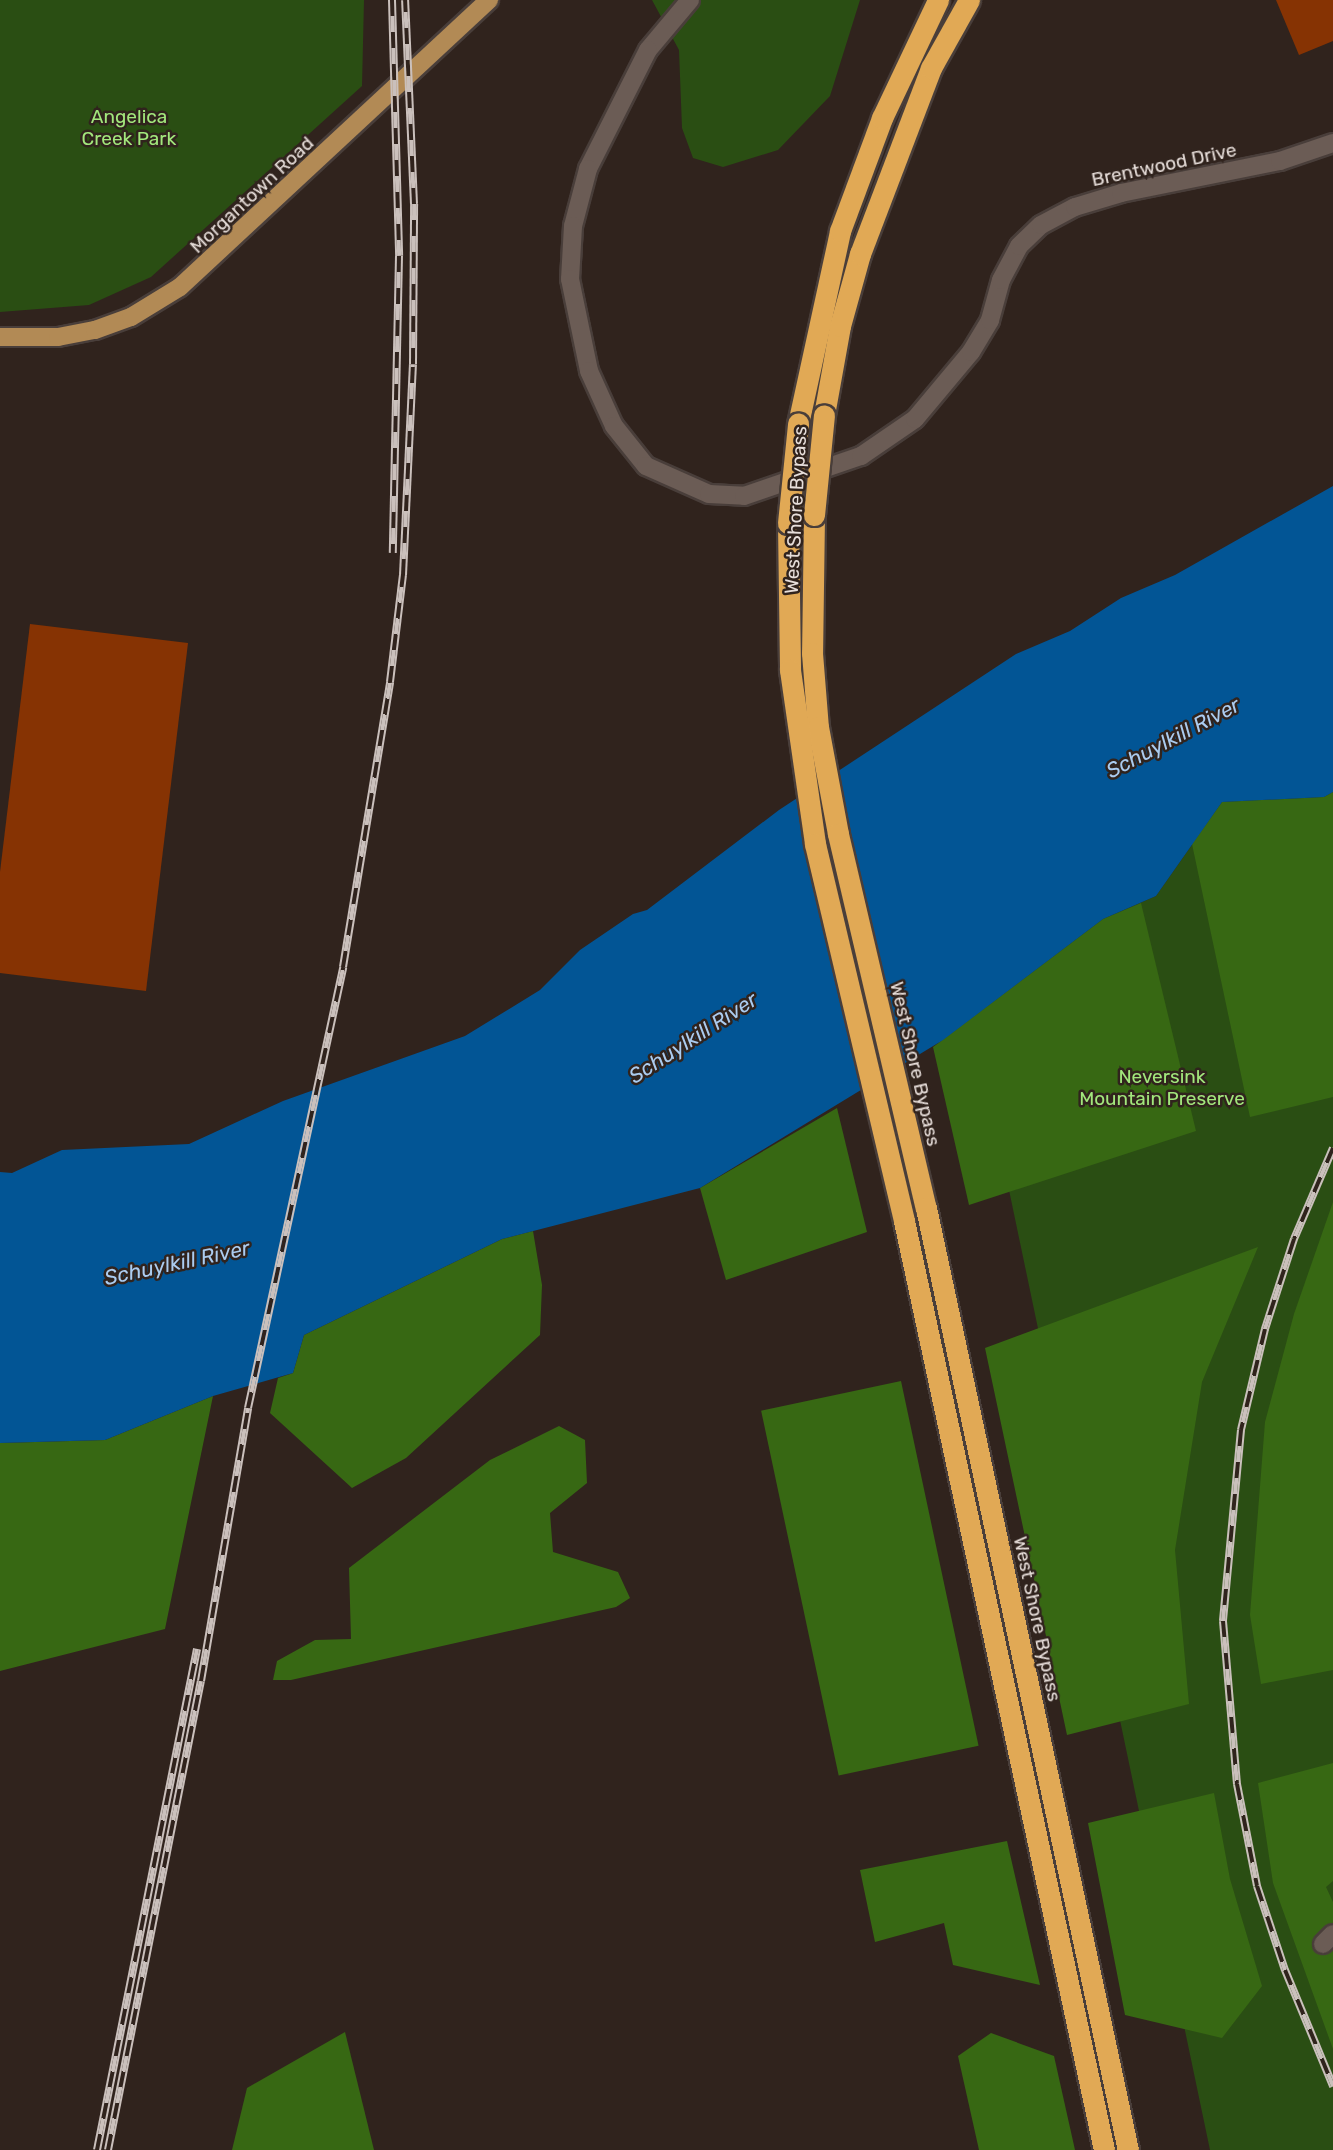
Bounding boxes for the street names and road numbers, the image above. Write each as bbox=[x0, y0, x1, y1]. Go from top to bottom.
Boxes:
street label: Morgantown Road bbox=[185, 132, 319, 258]
street label: Brentwood Drive bbox=[1089, 139, 1239, 191]
street label: West Shore Bypass bbox=[780, 425, 812, 595]
street label: West Shore Bypass bbox=[885, 979, 945, 1149]
street label: West Shore Bypass bbox=[1008, 1534, 1066, 1704]

